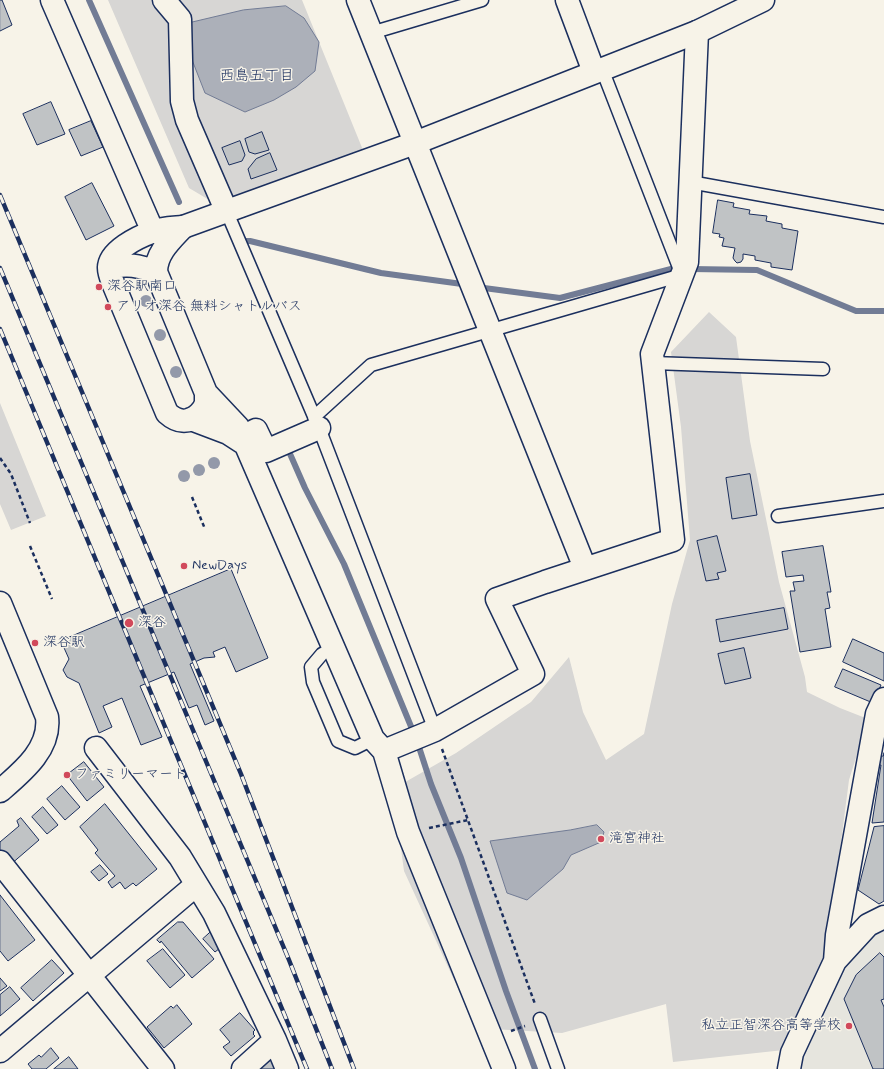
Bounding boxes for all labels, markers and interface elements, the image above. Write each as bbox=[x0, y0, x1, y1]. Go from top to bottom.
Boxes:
district label: 西島五丁目 bbox=[220, 68, 294, 86]
place label: 深谷駅南口 bbox=[107, 279, 177, 295]
marker: 深谷駅南口 bbox=[94, 282, 104, 292]
place label: アリオ深谷 無料シャトルバス bbox=[116, 299, 302, 315]
marker: アリオ深谷 無料シャトルバス bbox=[103, 302, 113, 312]
place label: NewDays bbox=[192, 558, 247, 574]
marker: NewDays bbox=[179, 561, 189, 571]
place label: 深谷 bbox=[138, 615, 166, 631]
marker: 深谷 bbox=[123, 617, 135, 629]
place label: 深谷駅 bbox=[43, 635, 85, 651]
marker: 深谷駅 bbox=[30, 638, 40, 648]
place label: ファミリーマート bbox=[75, 767, 187, 783]
marker: ファミリーマート bbox=[62, 770, 72, 780]
place label: 滝宮神社 bbox=[609, 831, 665, 847]
marker: 滝宮神社 bbox=[596, 834, 606, 844]
place label: 私立正智深谷高等学校 bbox=[701, 1018, 841, 1034]
marker: 私立正智深谷高等学校 bbox=[844, 1021, 854, 1031]

